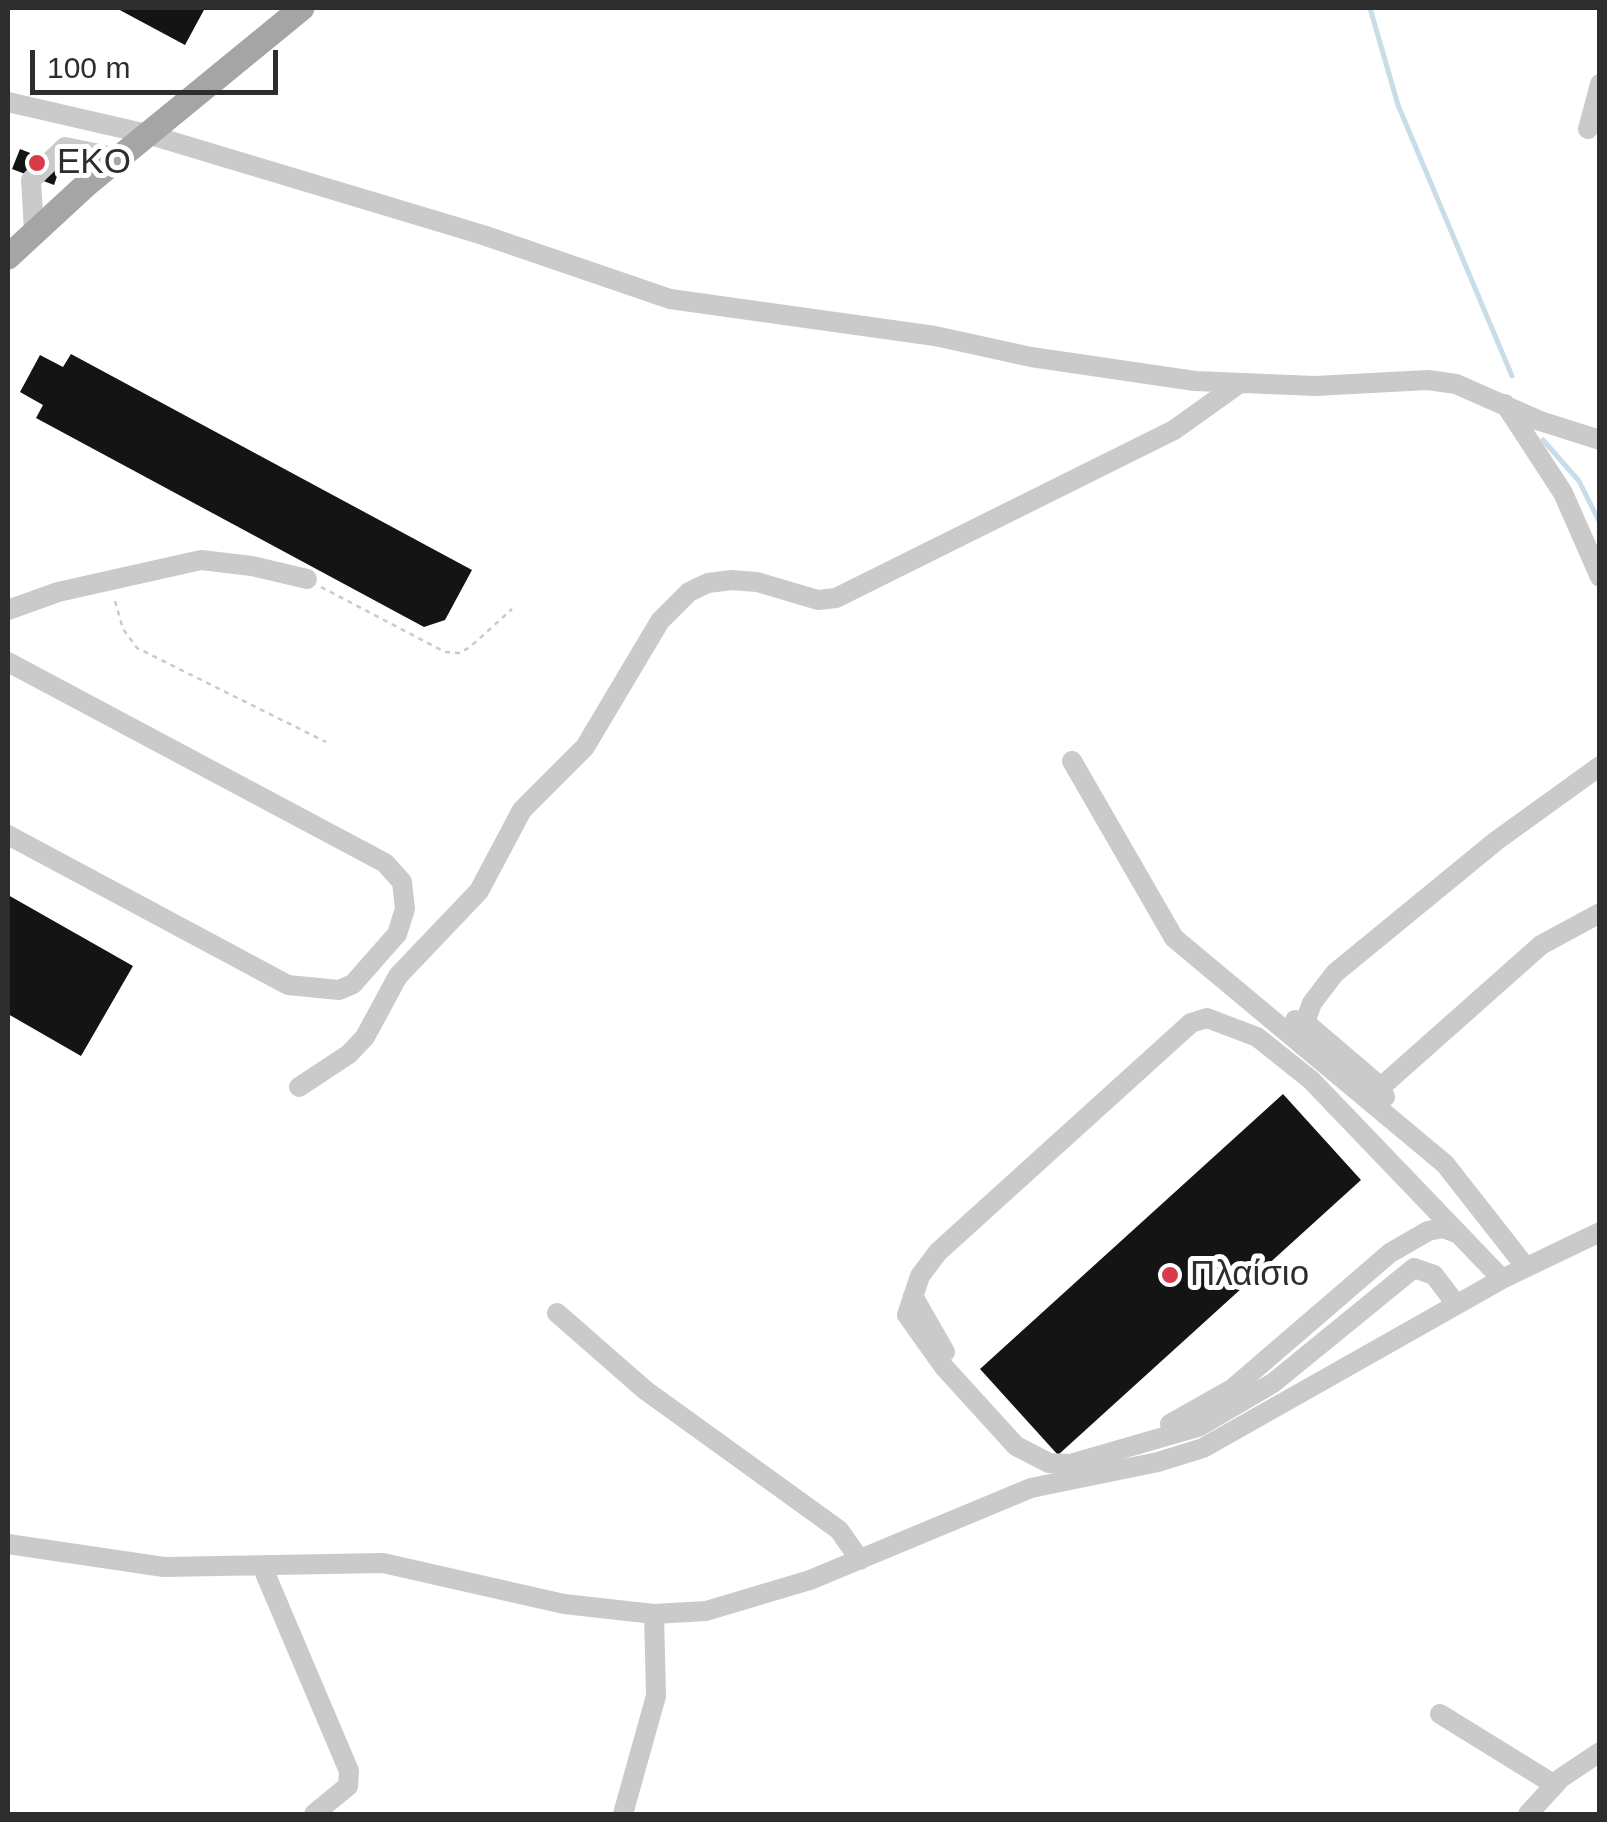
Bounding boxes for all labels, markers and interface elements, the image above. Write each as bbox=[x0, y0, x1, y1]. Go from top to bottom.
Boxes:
scale bar bbox=[35, 30, 282, 92]
text: 100 m bbox=[47, 51, 130, 84]
place label: EKO bbox=[57, 142, 131, 184]
marker: EKO bbox=[26, 152, 48, 174]
place label: Πλαίσιο bbox=[1190, 1254, 1309, 1296]
marker: Πλαίσιο bbox=[1159, 1264, 1181, 1286]

